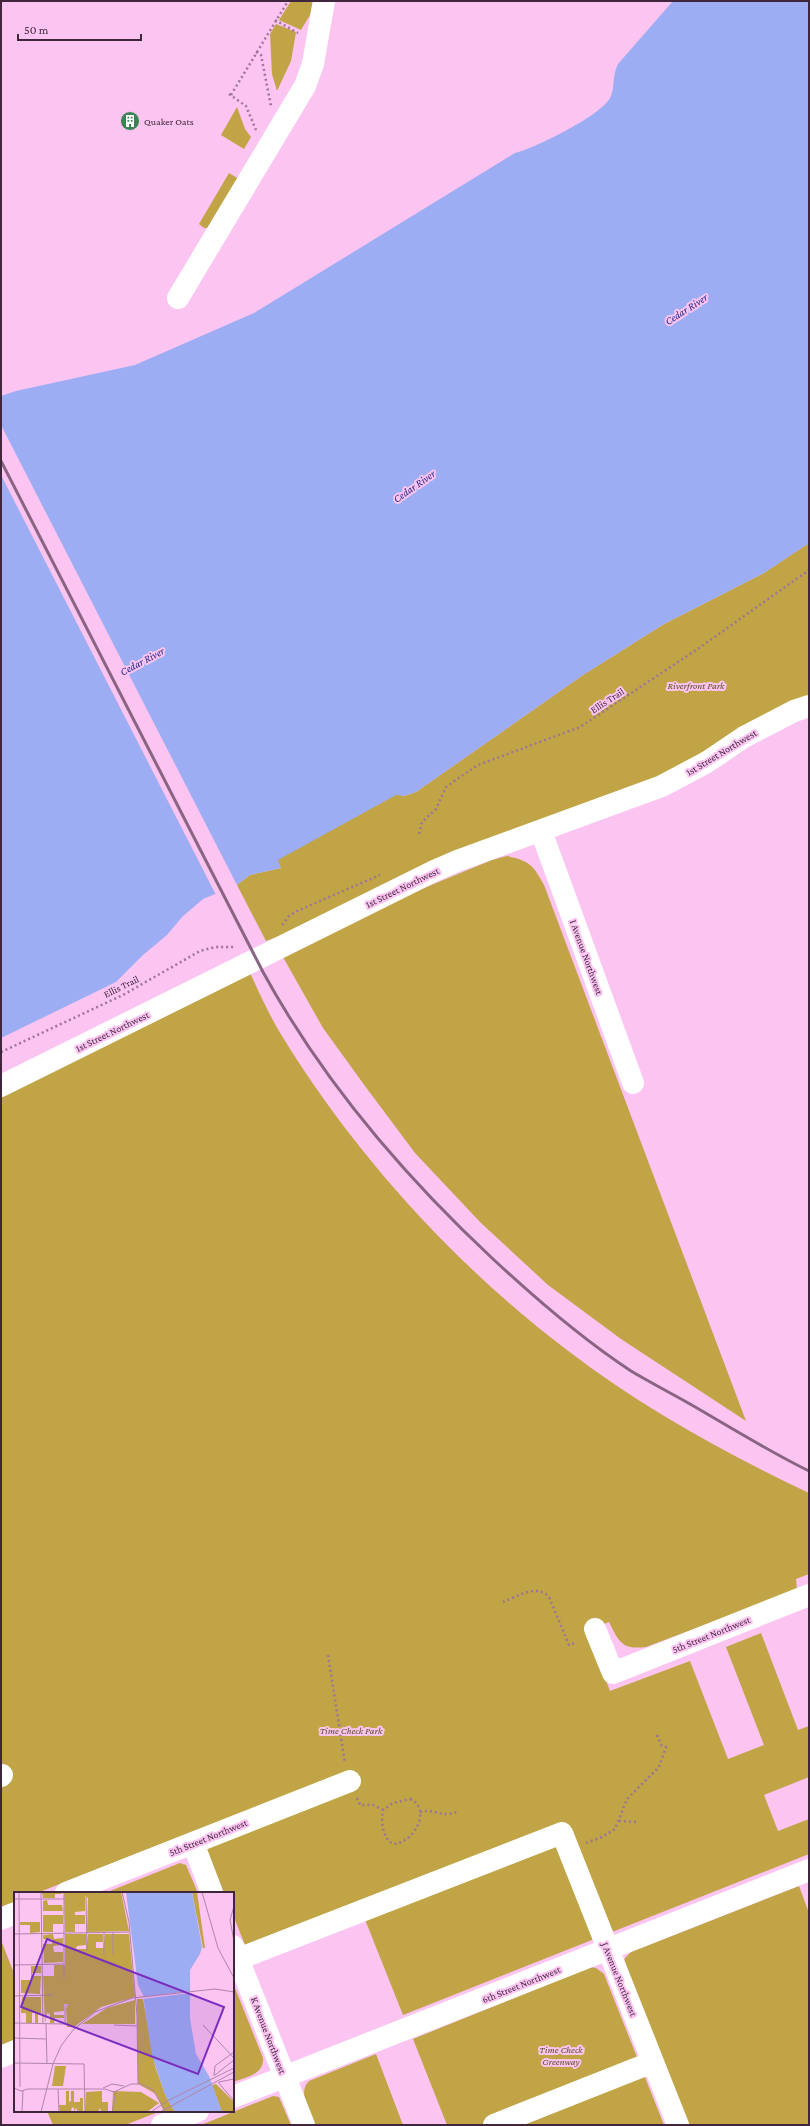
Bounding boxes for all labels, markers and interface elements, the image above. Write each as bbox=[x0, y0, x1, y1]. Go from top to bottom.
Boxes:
scale bar bbox=[18, 16, 141, 42]
text: 50 m bbox=[24, 23, 49, 37]
building icon: Quaker Oats bbox=[119, 110, 141, 132]
place label: Quaker Oats bbox=[144, 116, 194, 127]
water label: Cedar River bbox=[662, 290, 711, 327]
water label: Cedar River bbox=[391, 467, 438, 505]
water label: Cedar River bbox=[118, 644, 167, 678]
park label: Riverfront Park bbox=[668, 680, 725, 691]
street label: Ellis Trail bbox=[588, 685, 626, 715]
street label: 1st Street Northwest bbox=[684, 727, 759, 778]
street label: 1st Street Northwest bbox=[364, 865, 441, 910]
street label: I Avenue Northwest bbox=[568, 918, 605, 997]
street label: Ellis Trail bbox=[102, 973, 141, 1000]
street label: 1st Street Northwest bbox=[74, 1009, 151, 1054]
street label: 5th Street Northwest bbox=[671, 1614, 752, 1655]
park label: Time Check Park bbox=[320, 1725, 383, 1736]
street label: 5th Street Northwest bbox=[168, 1817, 249, 1858]
inset map bbox=[14, 1892, 234, 2112]
street label: J Avenue Northwest bbox=[599, 1940, 640, 2018]
street label: 6th Street Northwest bbox=[480, 1963, 563, 2005]
street label: K Avenue Northwest bbox=[249, 1995, 289, 2076]
park label: Time Check Greenway bbox=[539, 2044, 583, 2067]

